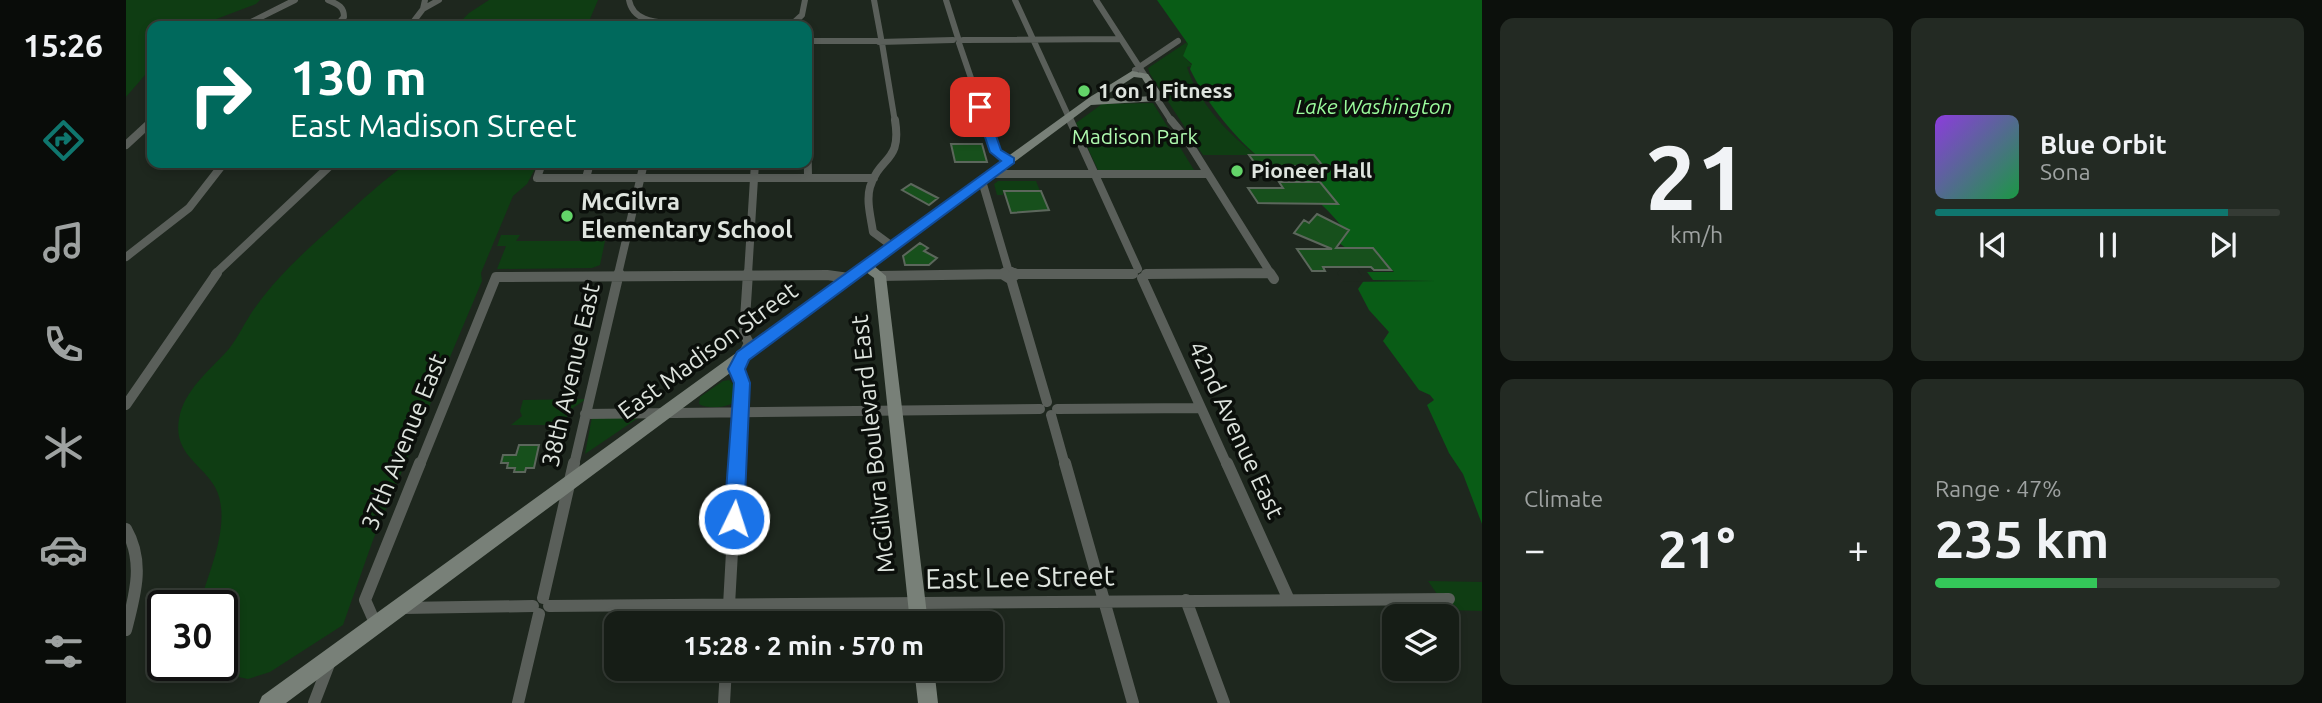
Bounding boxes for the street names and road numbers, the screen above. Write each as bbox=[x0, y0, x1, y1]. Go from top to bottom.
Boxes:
street label: East Madison Street bbox=[613, 276, 803, 425]
street label: 38th Avenue East bbox=[536, 280, 605, 469]
street label: McGilvra Boulevard East bbox=[845, 313, 899, 574]
street label: 42nd Avenue East bbox=[1184, 337, 1290, 523]
street label: 37th Avenue East bbox=[356, 349, 451, 534]
street label: East Lee Street bbox=[925, 559, 1115, 594]

